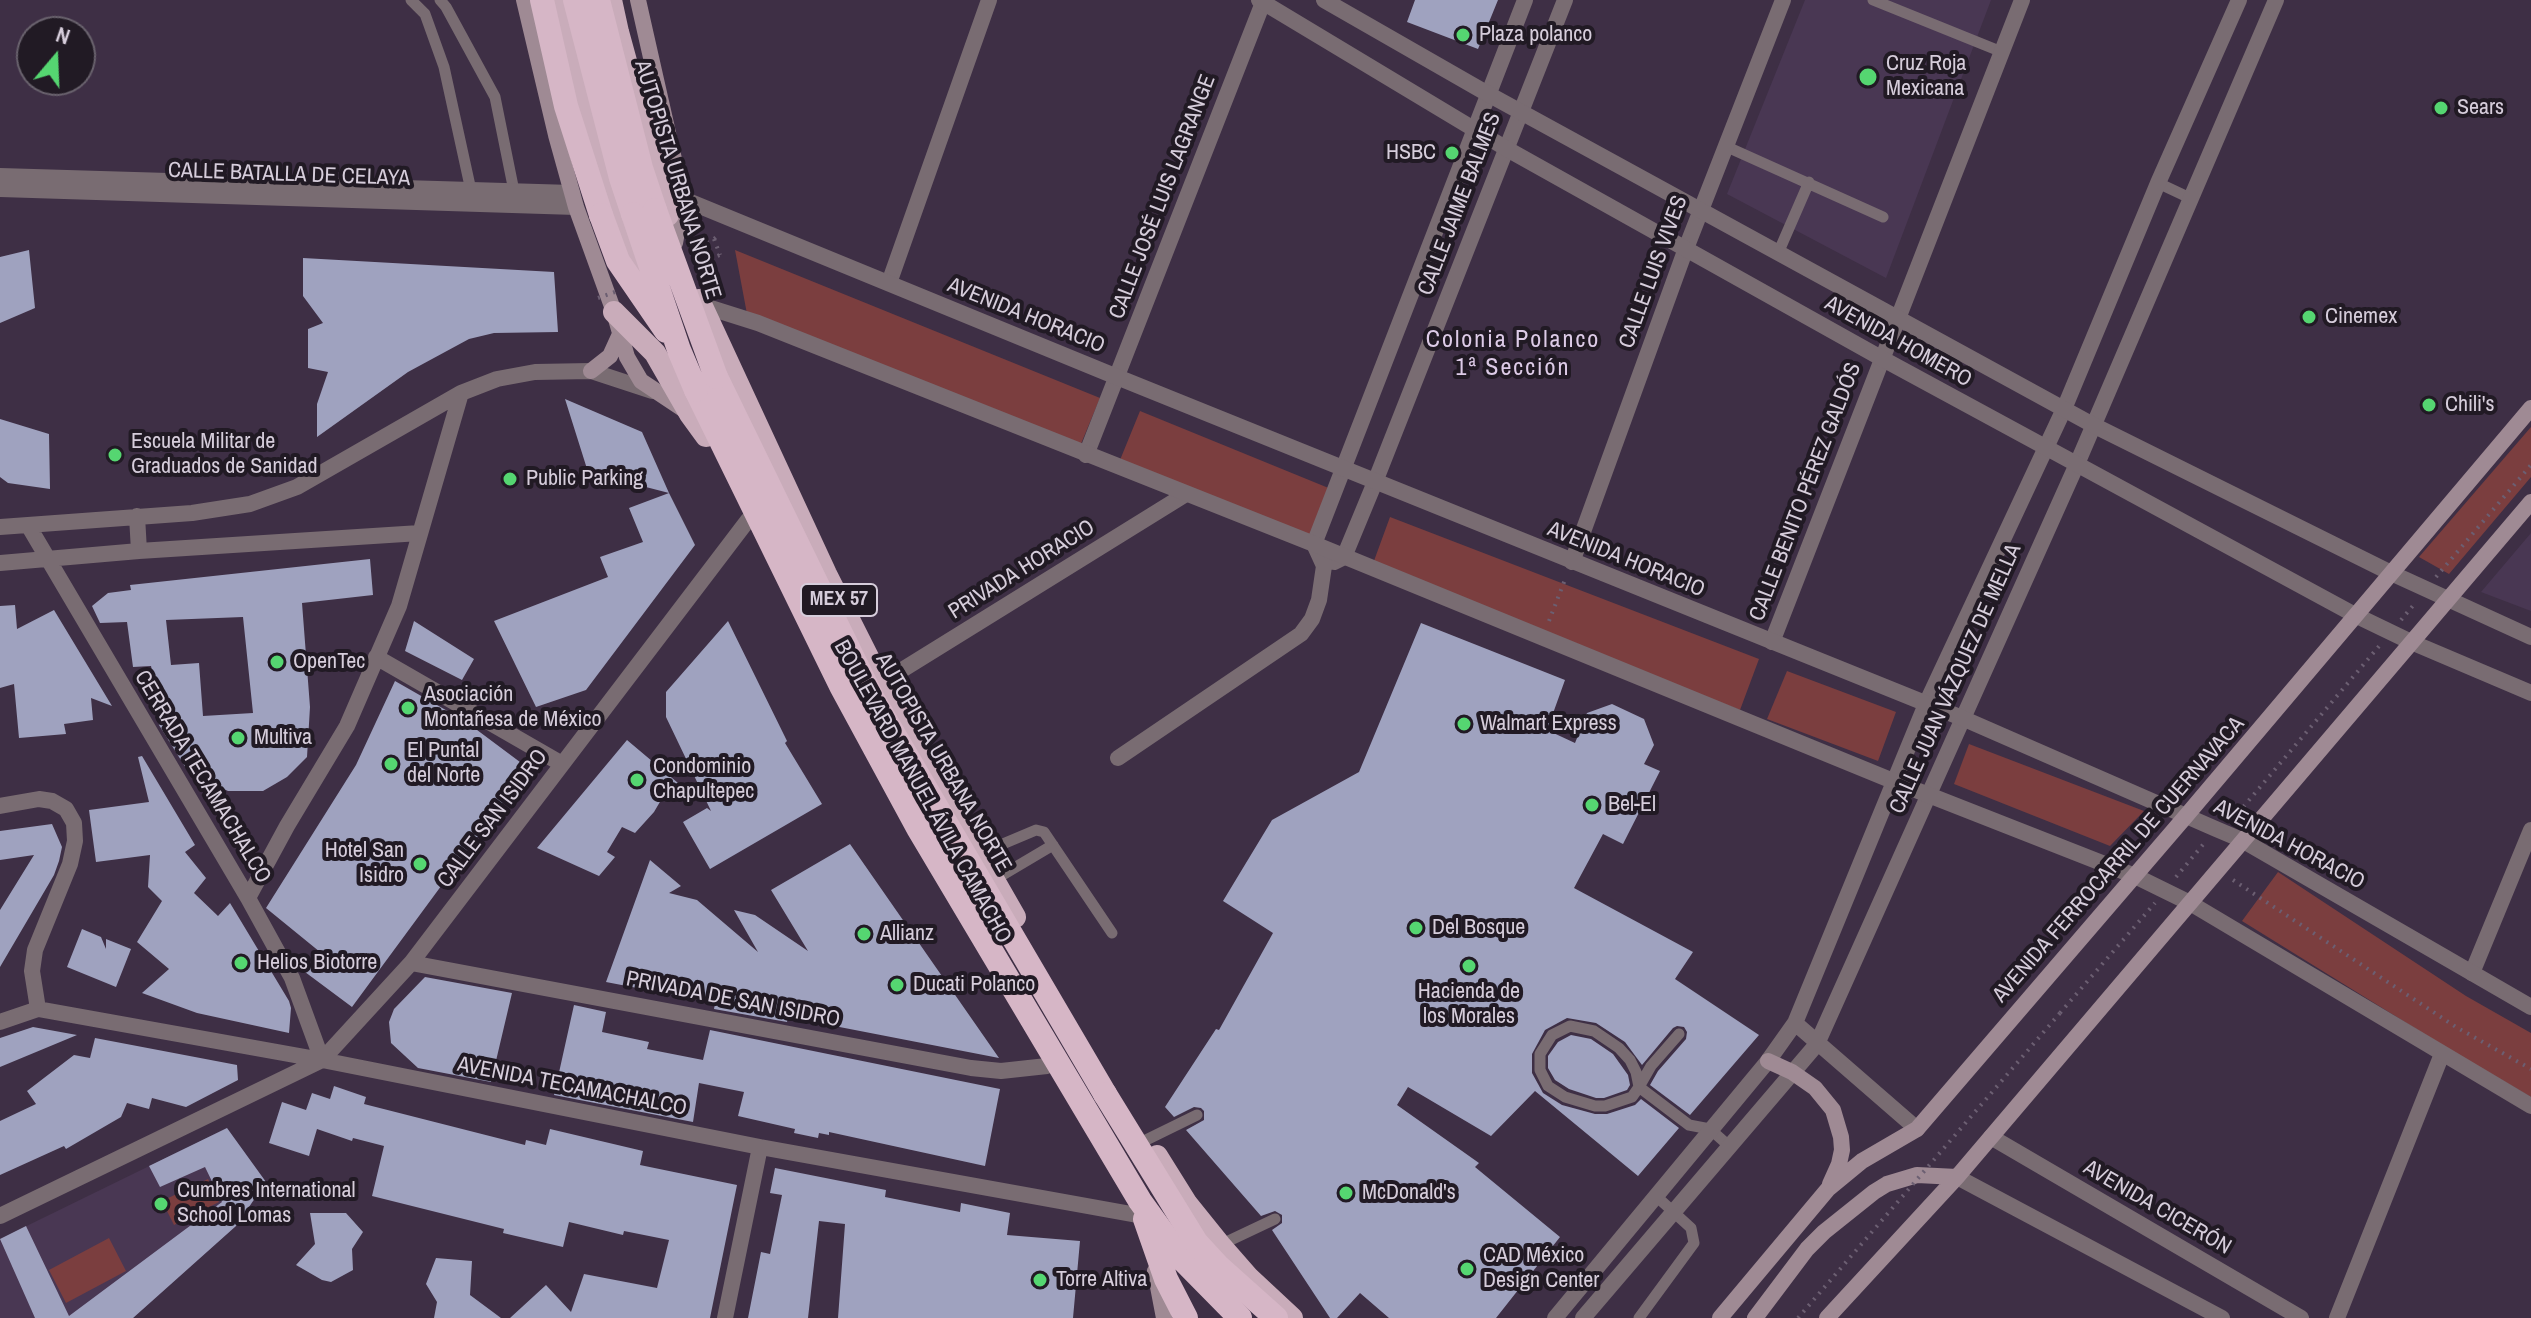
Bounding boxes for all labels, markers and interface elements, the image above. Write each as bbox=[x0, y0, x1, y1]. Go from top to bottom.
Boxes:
north arrow bbox=[16, 16, 96, 96]
text: N bbox=[52, 19, 74, 52]
place label: Plaza polanco bbox=[1479, 22, 1592, 48]
marker: Plaza polanco bbox=[1454, 26, 1472, 44]
place label: Cruz Roja Mexicana bbox=[1886, 51, 1966, 102]
street label: AUTOPISTA URBANA NORTE bbox=[628, 57, 726, 303]
marker: Cruz Roja Mexicana bbox=[1857, 66, 1879, 88]
street label: CALLE JOSÉ LUIS LAGRANGE bbox=[1104, 71, 1222, 323]
place label: Sears bbox=[2457, 95, 2504, 121]
marker: Sears bbox=[2432, 99, 2450, 117]
street label: CALLE JAIME BALMES bbox=[1413, 109, 1507, 299]
place label: HSBC bbox=[1386, 140, 1436, 166]
marker: HSBC bbox=[1443, 144, 1461, 162]
street label: CALLE BATALLA DE CELAYA bbox=[167, 158, 411, 192]
street label: CALLE LUIS VIVES bbox=[1614, 192, 1694, 352]
street label: AVENIDA HORACIO bbox=[944, 272, 1108, 360]
street label: AVENIDA HOMERO bbox=[1820, 291, 1976, 393]
place label: Cinemex bbox=[2325, 304, 2397, 330]
marker: Cinemex bbox=[2300, 308, 2318, 326]
district label: Colonia Polanco 1ª Sección bbox=[1426, 327, 1600, 383]
street label: CALLE BENITO PÉREZ GALDÓS bbox=[1745, 359, 1867, 625]
place label: Chili's bbox=[2445, 392, 2495, 418]
marker: Chili's bbox=[2420, 396, 2438, 414]
place label: Escuela Militar de Graduados de Sanidad bbox=[131, 429, 318, 480]
marker: Escuela Militar de Graduados de Sanidad bbox=[106, 446, 124, 464]
place label: Public Parking bbox=[526, 466, 643, 492]
marker: Public Parking bbox=[501, 470, 519, 488]
street label: PRIVADA HORACIO bbox=[944, 515, 1100, 625]
street label: AVENIDA HORACIO bbox=[1544, 516, 1708, 604]
street label: CALLE JUAN VÁZQUEZ DE MELLA bbox=[1884, 540, 2028, 818]
road number: MEX 57 bbox=[801, 584, 877, 616]
street label: BOULEVARD MANUEL ÁVILA CAMACHO bbox=[828, 636, 1016, 948]
place label: OpenTec bbox=[293, 649, 365, 675]
street label: AUTOPISTA URBANA NORTE bbox=[869, 649, 1017, 877]
marker: OpenTec bbox=[268, 653, 286, 671]
street label: CERRADA TECAMACHALCO bbox=[128, 666, 276, 888]
place label: Asociación Montañesa de México bbox=[424, 682, 601, 734]
marker: Asociación Montañesa de México bbox=[399, 699, 417, 717]
place label: Walmart Express bbox=[1480, 711, 1617, 737]
street label: AVENIDA FERROCARRIL DE CUERNAVACA bbox=[1988, 712, 2250, 1008]
marker: Walmart Express bbox=[1455, 715, 1473, 733]
place label: Multiva bbox=[254, 725, 312, 751]
marker: Multiva bbox=[229, 729, 247, 747]
place label: El Puntal del Norte bbox=[407, 738, 480, 790]
street label: CALLE SAN ISIDRO bbox=[432, 745, 554, 893]
place label: Condominio Chapultepec bbox=[653, 754, 754, 806]
marker: El Puntal del Norte bbox=[382, 755, 400, 773]
marker: Condominio Chapultepec bbox=[628, 771, 646, 789]
place label: Bel-El bbox=[1608, 792, 1656, 818]
street label: AVENIDA HORACIO bbox=[2209, 794, 2369, 896]
marker: Bel-El bbox=[1583, 796, 1601, 814]
place label: Hotel San Isidro bbox=[325, 838, 404, 890]
marker: Hotel San Isidro bbox=[411, 855, 429, 873]
place label: Del Bosque bbox=[1432, 915, 1525, 941]
marker: Del Bosque bbox=[1407, 919, 1425, 937]
place label: Allianz bbox=[880, 921, 934, 947]
marker: Allianz bbox=[855, 925, 873, 943]
place label: Helios Biotorre bbox=[257, 950, 377, 976]
marker: Helios Biotorre bbox=[232, 954, 250, 972]
marker: Hacienda de los Morales bbox=[1460, 957, 1478, 975]
street label: PRIVADA DE SAN ISIDRO bbox=[624, 966, 842, 1034]
place label: Ducati Polanco bbox=[913, 972, 1035, 998]
marker: Ducati Polanco bbox=[888, 976, 906, 994]
place label: Hacienda de los Morales bbox=[1418, 979, 1520, 1030]
street label: AVENIDA TECAMACHALCO bbox=[455, 1052, 689, 1122]
street label: AVENIDA CICERÓN bbox=[2078, 1155, 2236, 1261]
place label: Cumbres International School Lomas bbox=[177, 1178, 355, 1230]
place label: McDonald's bbox=[1362, 1180, 1456, 1206]
marker: McDonald's bbox=[1337, 1184, 1355, 1202]
marker: Cumbres International School Lomas bbox=[152, 1195, 170, 1213]
place label: CAD México Design Center bbox=[1483, 1243, 1599, 1294]
marker: CAD México Design Center bbox=[1458, 1260, 1476, 1278]
place label: Torre Altiva bbox=[1056, 1267, 1147, 1293]
marker: Torre Altiva bbox=[1031, 1271, 1049, 1289]

